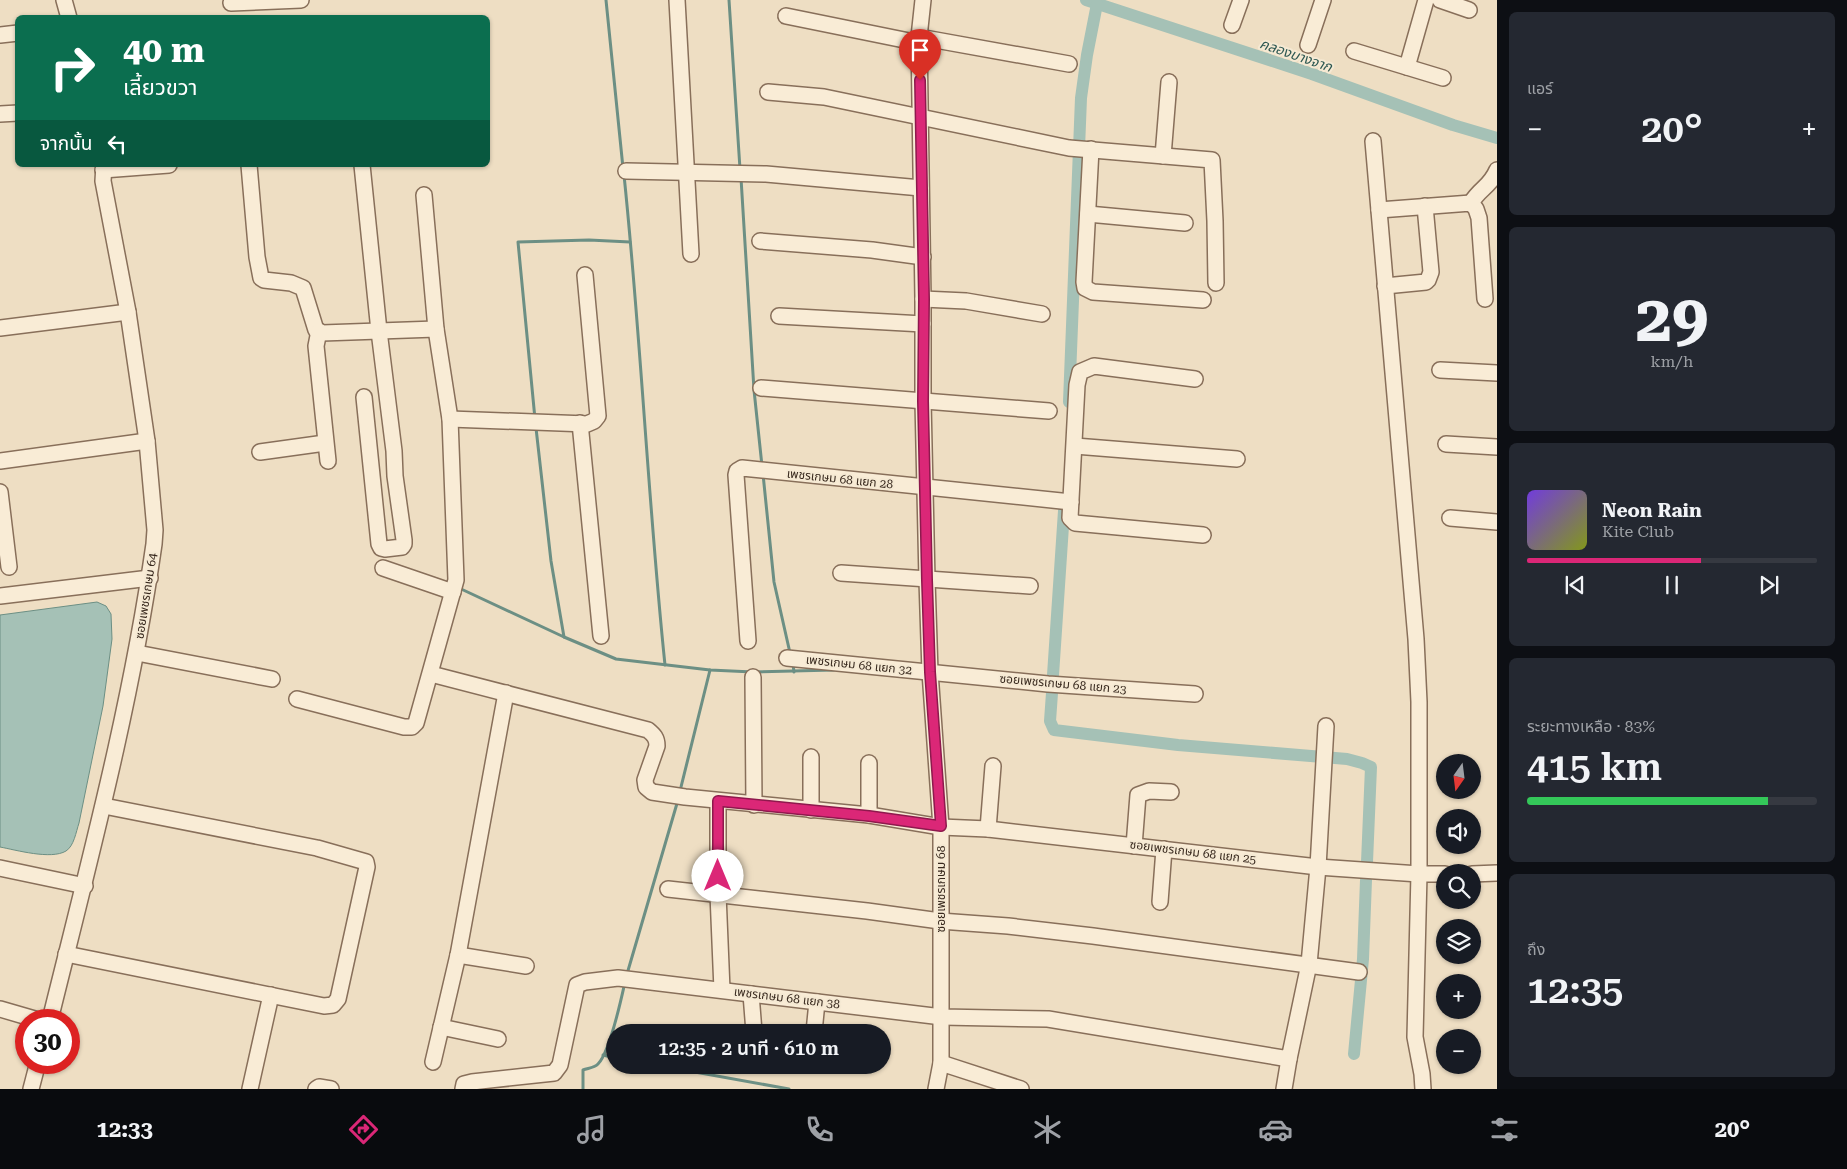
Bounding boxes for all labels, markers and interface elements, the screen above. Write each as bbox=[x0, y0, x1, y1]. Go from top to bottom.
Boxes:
pin bbox=[899, 29, 941, 80]
text: 40 m bbox=[123, 30, 205, 71]
icon: right bbox=[40, 35, 105, 100]
water label: คลองบางจาก bbox=[1258, 35, 1335, 75]
icon: arrive bbox=[906, 36, 934, 64]
text: เลี้ยวขวา bbox=[123, 75, 198, 100]
text: แอร์ bbox=[1527, 79, 1553, 98]
text: 20° bbox=[1641, 107, 1703, 151]
text: − bbox=[1527, 113, 1543, 146]
text: + bbox=[1801, 113, 1817, 146]
icon: left bbox=[103, 130, 131, 158]
text: จากนั้น bbox=[40, 132, 93, 155]
text: 29 bbox=[1636, 281, 1708, 357]
text: km/h bbox=[1651, 352, 1693, 371]
street label: เพชรเกษม 68 แยก 28 bbox=[786, 466, 894, 492]
text: Neon Rain bbox=[1602, 499, 1702, 522]
text: Kite Club bbox=[1602, 522, 1674, 541]
street label: ซอยเพชรเกษม 64 bbox=[132, 552, 160, 640]
icon: previous bbox=[1561, 571, 1589, 599]
icon: pause bbox=[1658, 571, 1686, 599]
icon: next bbox=[1755, 571, 1783, 599]
street label: เพชรเกษม 68 แยก 32 bbox=[805, 652, 913, 678]
street label: ซอยเพชรเกษม 68 แยก 23 bbox=[999, 671, 1127, 697]
text: ระยะทางเหลือ · 83% bbox=[1527, 717, 1655, 736]
text: 415 km bbox=[1527, 745, 1662, 789]
north arrow bbox=[1436, 754, 1481, 799]
map controls bbox=[1436, 754, 1481, 1074]
button: sound bbox=[1436, 809, 1481, 854]
street label: ซอยเพชรเกษม 68 แยก 25 bbox=[1129, 837, 1257, 867]
street label: ซอยเพชรเกษม 68 bbox=[934, 845, 948, 933]
position arrow bbox=[691, 849, 743, 901]
button: search bbox=[1436, 864, 1481, 909]
button: layers bbox=[1436, 919, 1481, 964]
text: ถึง bbox=[1527, 940, 1545, 959]
text: 12:35 bbox=[1527, 968, 1623, 1012]
button: + bbox=[1436, 974, 1481, 1019]
street label: เพชรเกษม 68 แยก 38 bbox=[733, 985, 841, 1011]
speed limit sign: 30 bbox=[15, 1009, 80, 1074]
button: − bbox=[1436, 1029, 1481, 1074]
text: 12:35 · 2 นาที · 610 m bbox=[658, 1037, 839, 1060]
icon: directions bbox=[346, 1112, 381, 1147]
icon: music bbox=[574, 1112, 609, 1147]
icon: phone bbox=[802, 1112, 837, 1147]
icon: climate bbox=[1030, 1112, 1065, 1147]
icon: car bbox=[1258, 1112, 1293, 1147]
icon: filters bbox=[1487, 1112, 1522, 1147]
text: 12:33 bbox=[97, 1117, 153, 1142]
text: 20° bbox=[1715, 1117, 1750, 1142]

